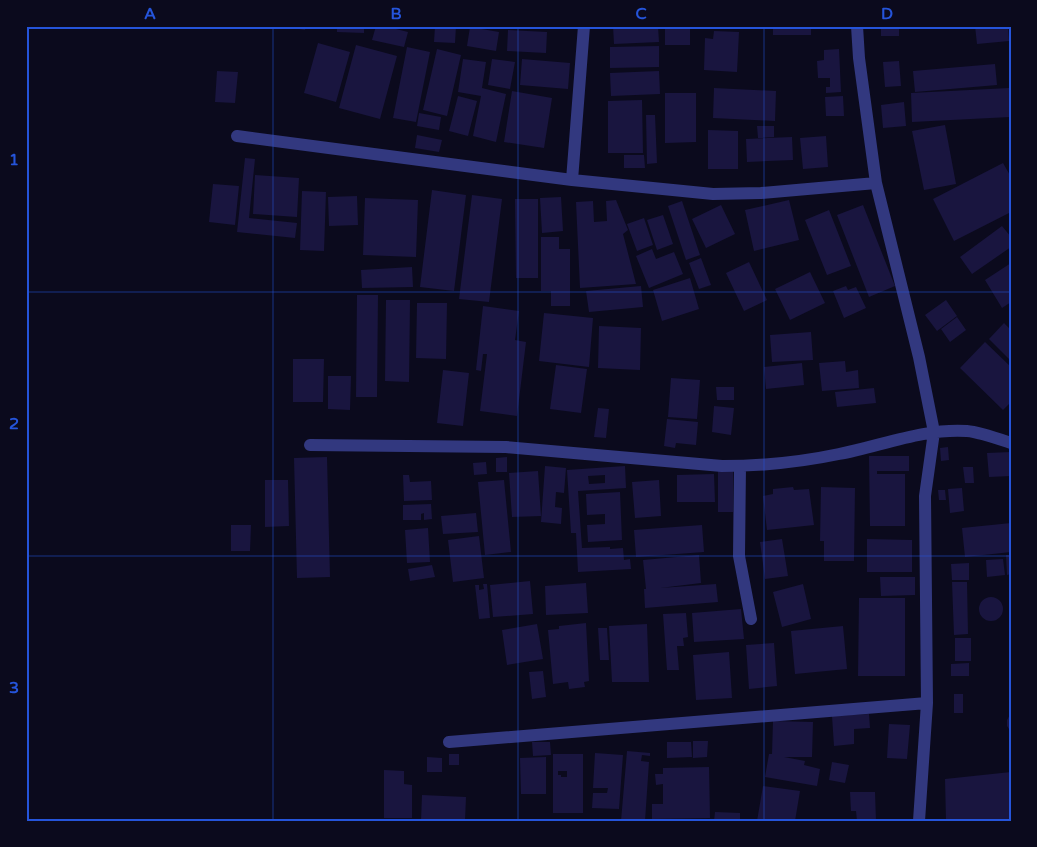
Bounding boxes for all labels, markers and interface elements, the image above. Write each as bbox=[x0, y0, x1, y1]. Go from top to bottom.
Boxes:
text: A bbox=[144, 4, 156, 24]
text: B bbox=[390, 4, 402, 24]
text: C bbox=[635, 4, 647, 24]
text: D bbox=[881, 4, 893, 24]
text: 1 bbox=[9, 150, 19, 170]
text: 2 bbox=[9, 414, 19, 434]
text: 3 bbox=[9, 678, 19, 698]

